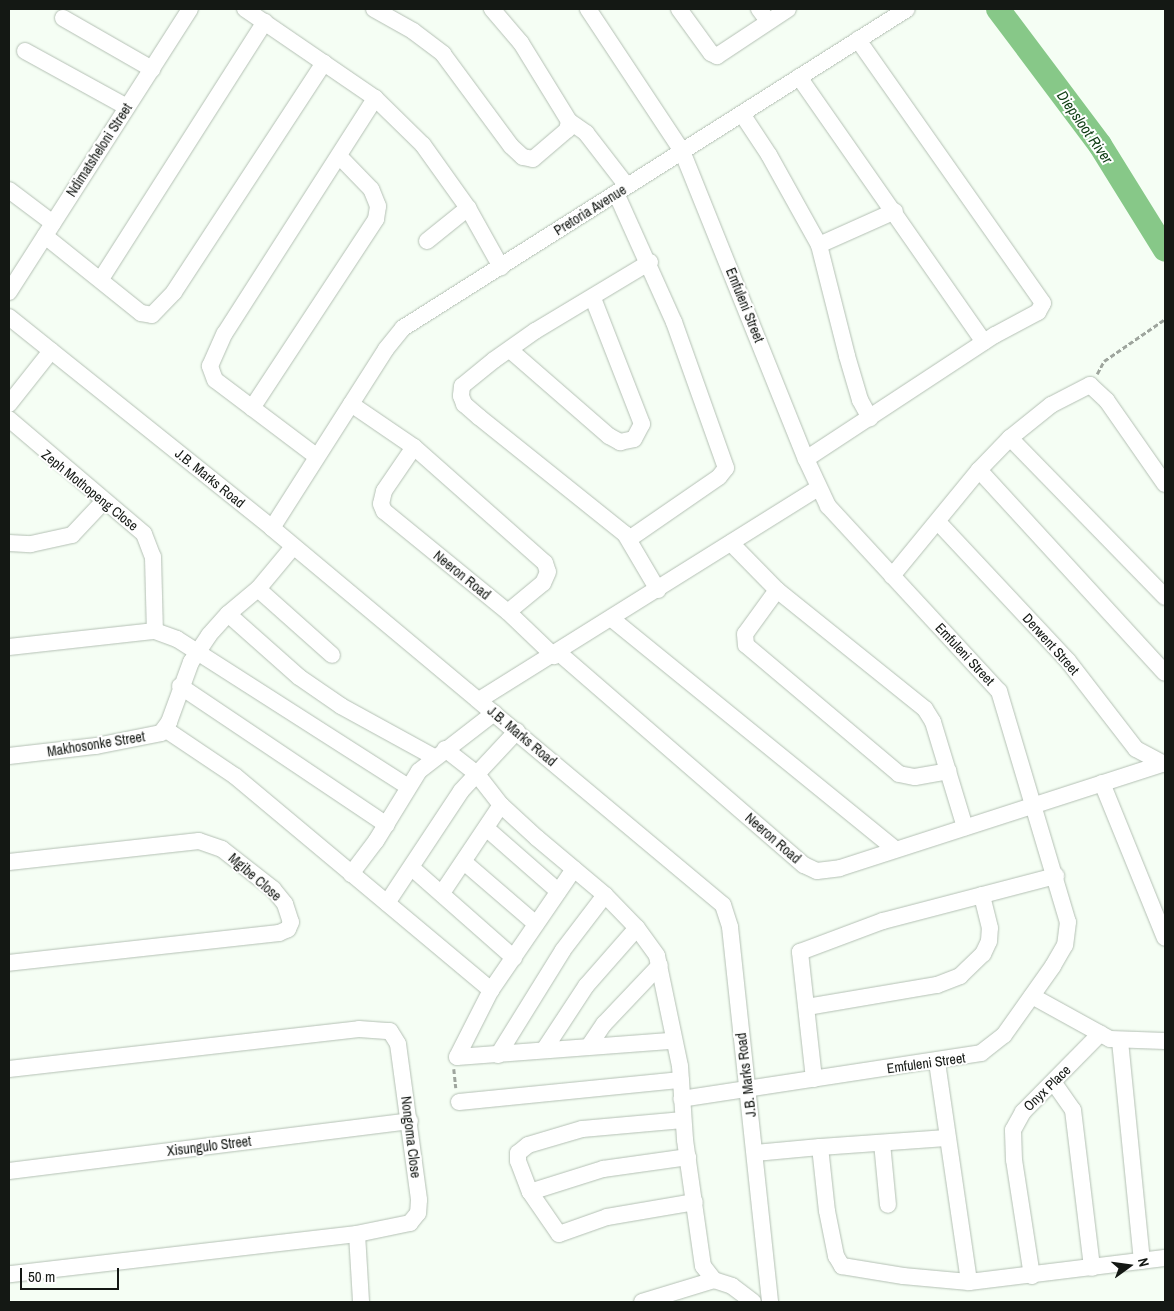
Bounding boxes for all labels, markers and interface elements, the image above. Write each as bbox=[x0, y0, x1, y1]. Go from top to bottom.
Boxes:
water label: Diepsloot River bbox=[1053, 87, 1117, 167]
street label: Ndimatsheloni Street bbox=[63, 100, 135, 200]
street label: Pretoria Avenue bbox=[550, 181, 630, 239]
street label: Emfuleni Street bbox=[722, 265, 768, 345]
street label: J.B. Marks Road bbox=[172, 445, 248, 511]
street label: Zeph Mothopeng Close bbox=[38, 446, 142, 534]
street label: Neeron Road bbox=[430, 547, 494, 603]
street label: Derwent Street bbox=[1019, 610, 1083, 678]
street label: Emfuleni Street bbox=[932, 619, 998, 689]
street label: J.B. Marks Road bbox=[484, 702, 560, 770]
street label: Makhosonke Street bbox=[46, 728, 146, 760]
street label: Neeron Road bbox=[742, 809, 804, 867]
street label: Mgibe Close bbox=[225, 850, 285, 904]
street label: J.B. Marks Road bbox=[732, 1032, 760, 1118]
street label: Emfuleni Street bbox=[886, 1049, 966, 1077]
street label: Onyx Place bbox=[1020, 1062, 1074, 1114]
street label: Nongoma Close bbox=[398, 1095, 424, 1179]
street label: Xisungulo Street bbox=[166, 1132, 252, 1160]
north arrow bbox=[1104, 1241, 1154, 1291]
text: N bbox=[1134, 1256, 1153, 1269]
scale bar bbox=[22, 1258, 121, 1290]
text: 50 m bbox=[28, 1266, 55, 1287]

